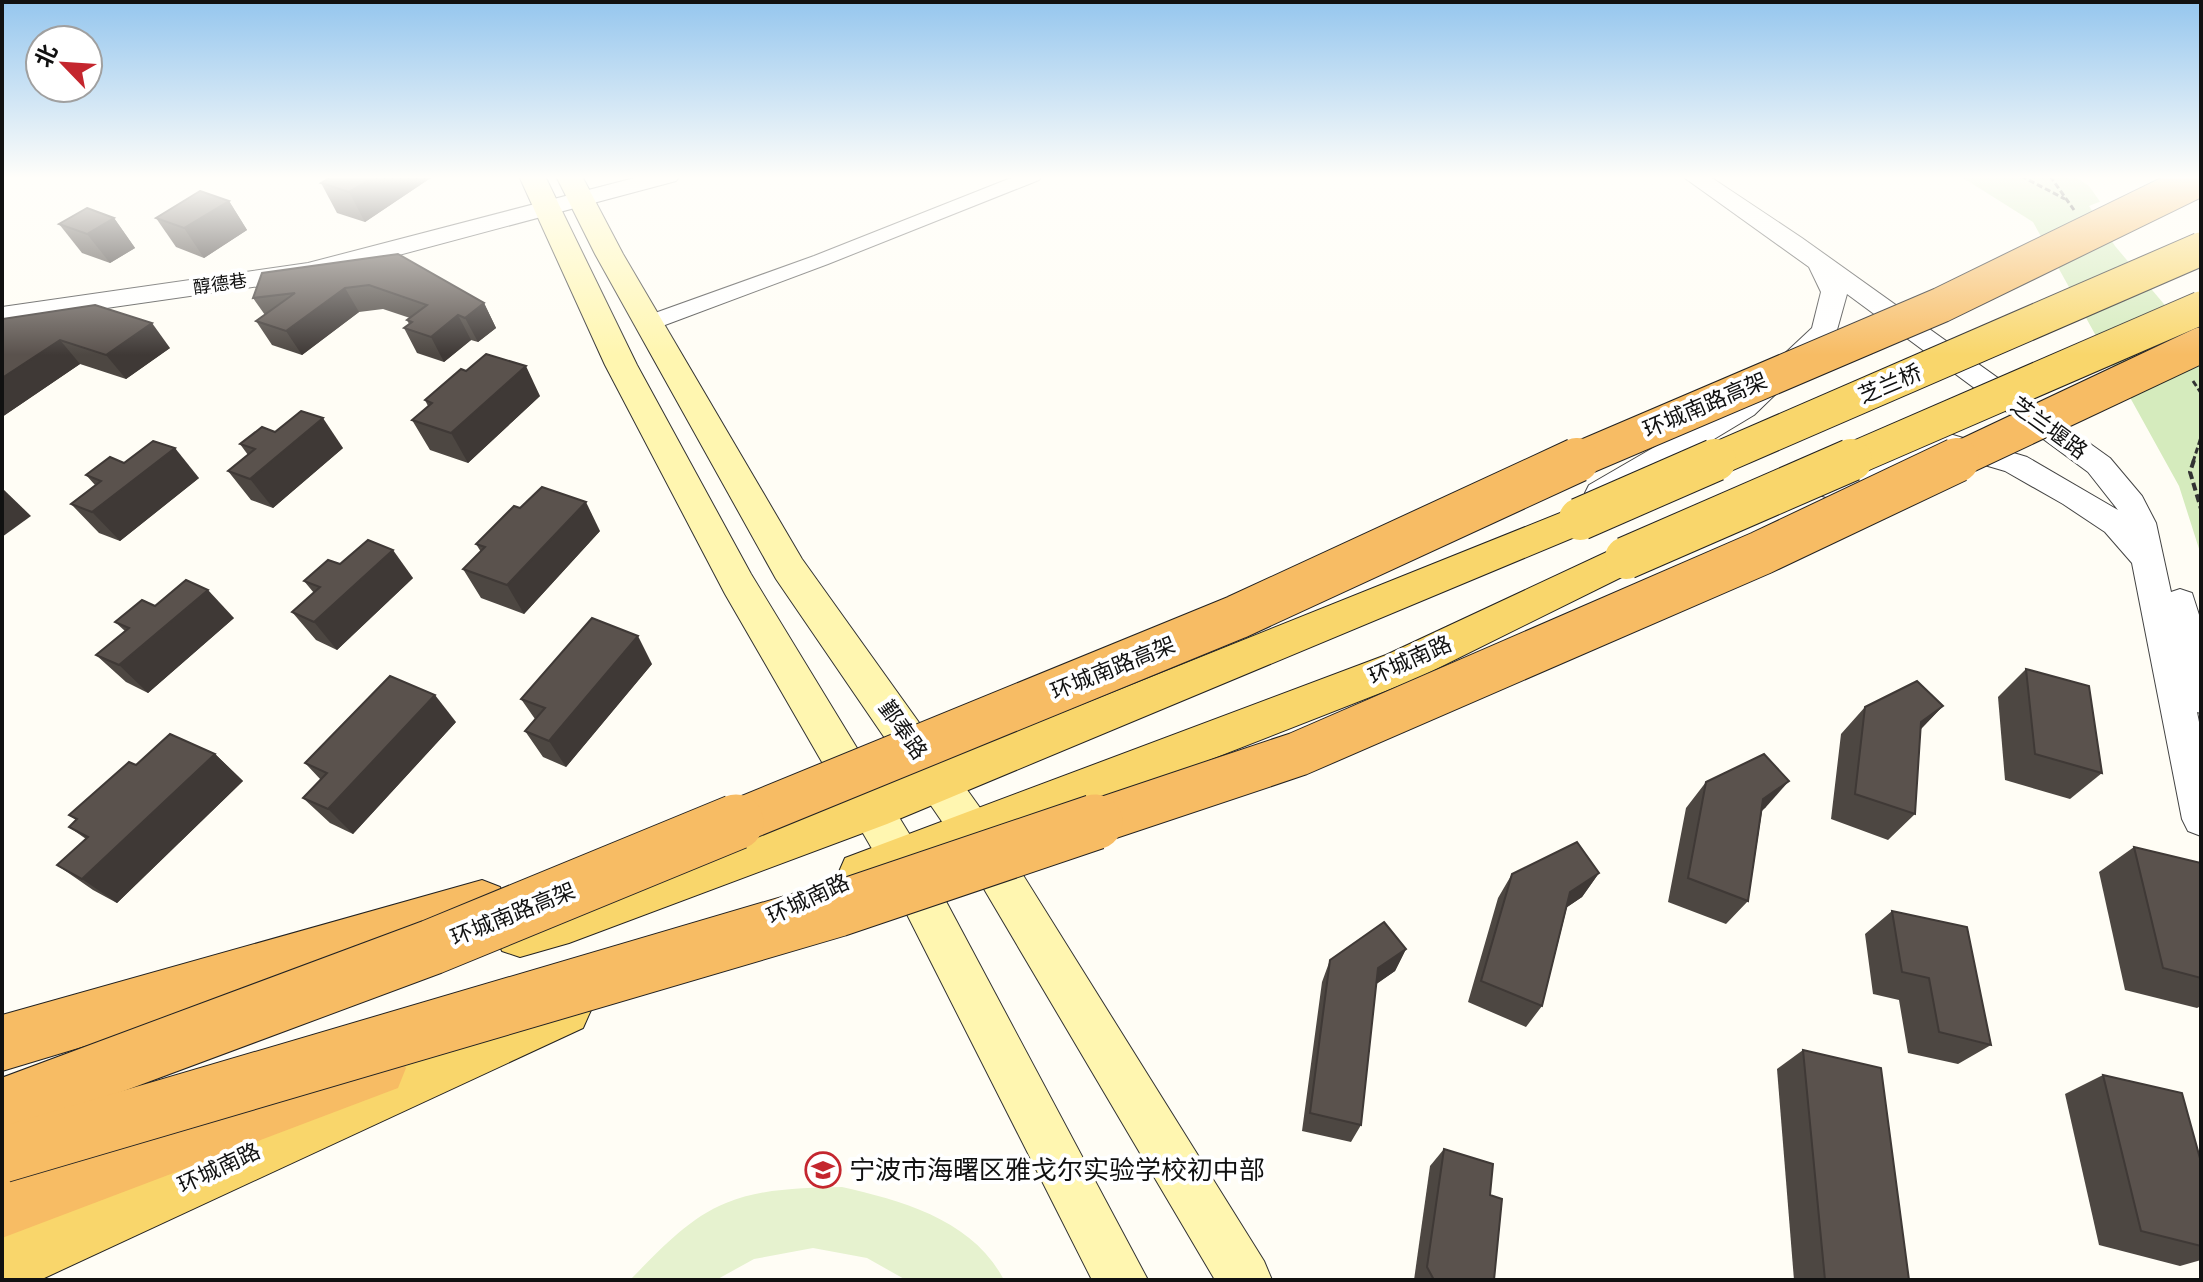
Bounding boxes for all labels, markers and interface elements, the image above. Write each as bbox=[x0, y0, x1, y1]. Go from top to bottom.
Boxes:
north arrow bbox=[24, 24, 104, 104]
text: 北 bbox=[30, 40, 62, 71]
street label: 醇德巷 bbox=[192, 270, 248, 298]
street label: 芝兰桥 bbox=[1855, 360, 1925, 408]
street label: 环城南路高架 bbox=[1639, 368, 1771, 442]
street label: 芝兰堰路 bbox=[2006, 392, 2092, 464]
street label: 环城南路 bbox=[1365, 631, 1455, 689]
street label: 环城南路高架 bbox=[1047, 632, 1179, 704]
street label: 鄞奉路 bbox=[874, 696, 932, 764]
street label: 环城南路 bbox=[763, 869, 853, 929]
street label: 环城南路高架 bbox=[447, 878, 579, 950]
street label: 环城南路 bbox=[174, 1138, 264, 1198]
school or university icon: 宁波市海曙区雅戈尔实验学校初中部 bbox=[804, 1151, 842, 1189]
place label: 宁波市海曙区雅戈尔实验学校初中部 bbox=[849, 1156, 1265, 1185]

